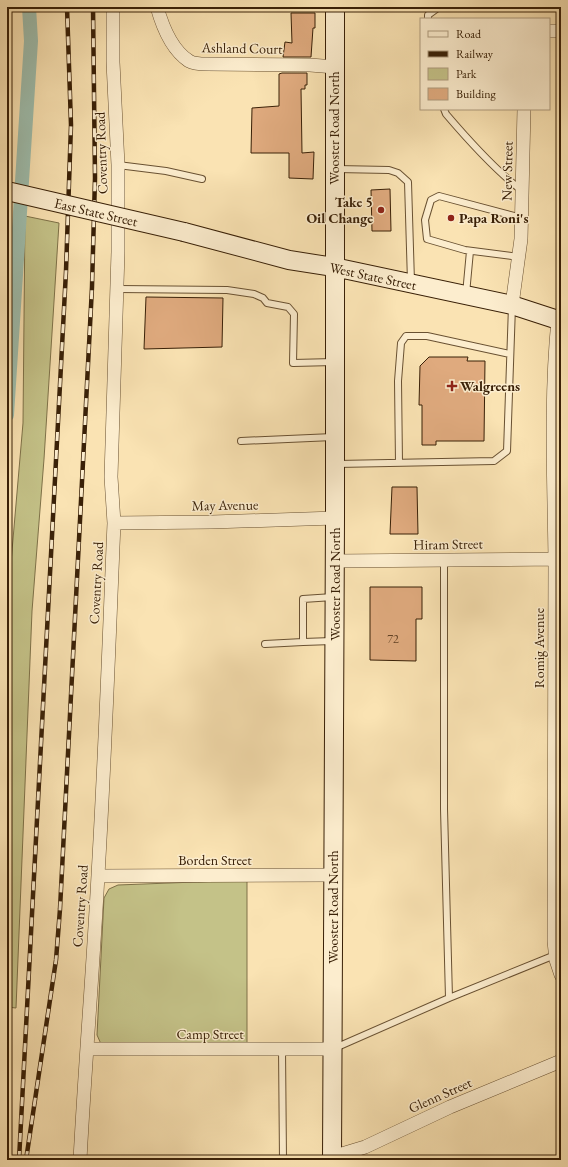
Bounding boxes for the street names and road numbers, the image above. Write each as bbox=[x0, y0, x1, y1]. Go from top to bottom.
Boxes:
street label: Ashland Court bbox=[200, 38, 283, 58]
street label: Wooster Road North bbox=[325, 71, 343, 185]
street label: Coventry Road bbox=[91, 111, 111, 195]
street label: New Street bbox=[497, 140, 517, 201]
street label: East State Street bbox=[53, 194, 140, 230]
street label: West State Street bbox=[328, 258, 419, 294]
street label: May Avenue bbox=[191, 495, 259, 515]
street label: Wooster Road North bbox=[326, 527, 344, 641]
street label: Hiram Street bbox=[413, 534, 483, 554]
street label: Coventry Road bbox=[85, 540, 107, 625]
street label: Romig Avenue bbox=[530, 607, 548, 688]
street label: Wooster Road North bbox=[324, 850, 342, 964]
street label: Borden Street bbox=[178, 851, 252, 869]
street label: Coventry Road bbox=[68, 863, 92, 948]
street label: Camp Street bbox=[176, 1025, 244, 1043]
street label: Glenn Street bbox=[406, 1073, 475, 1117]

